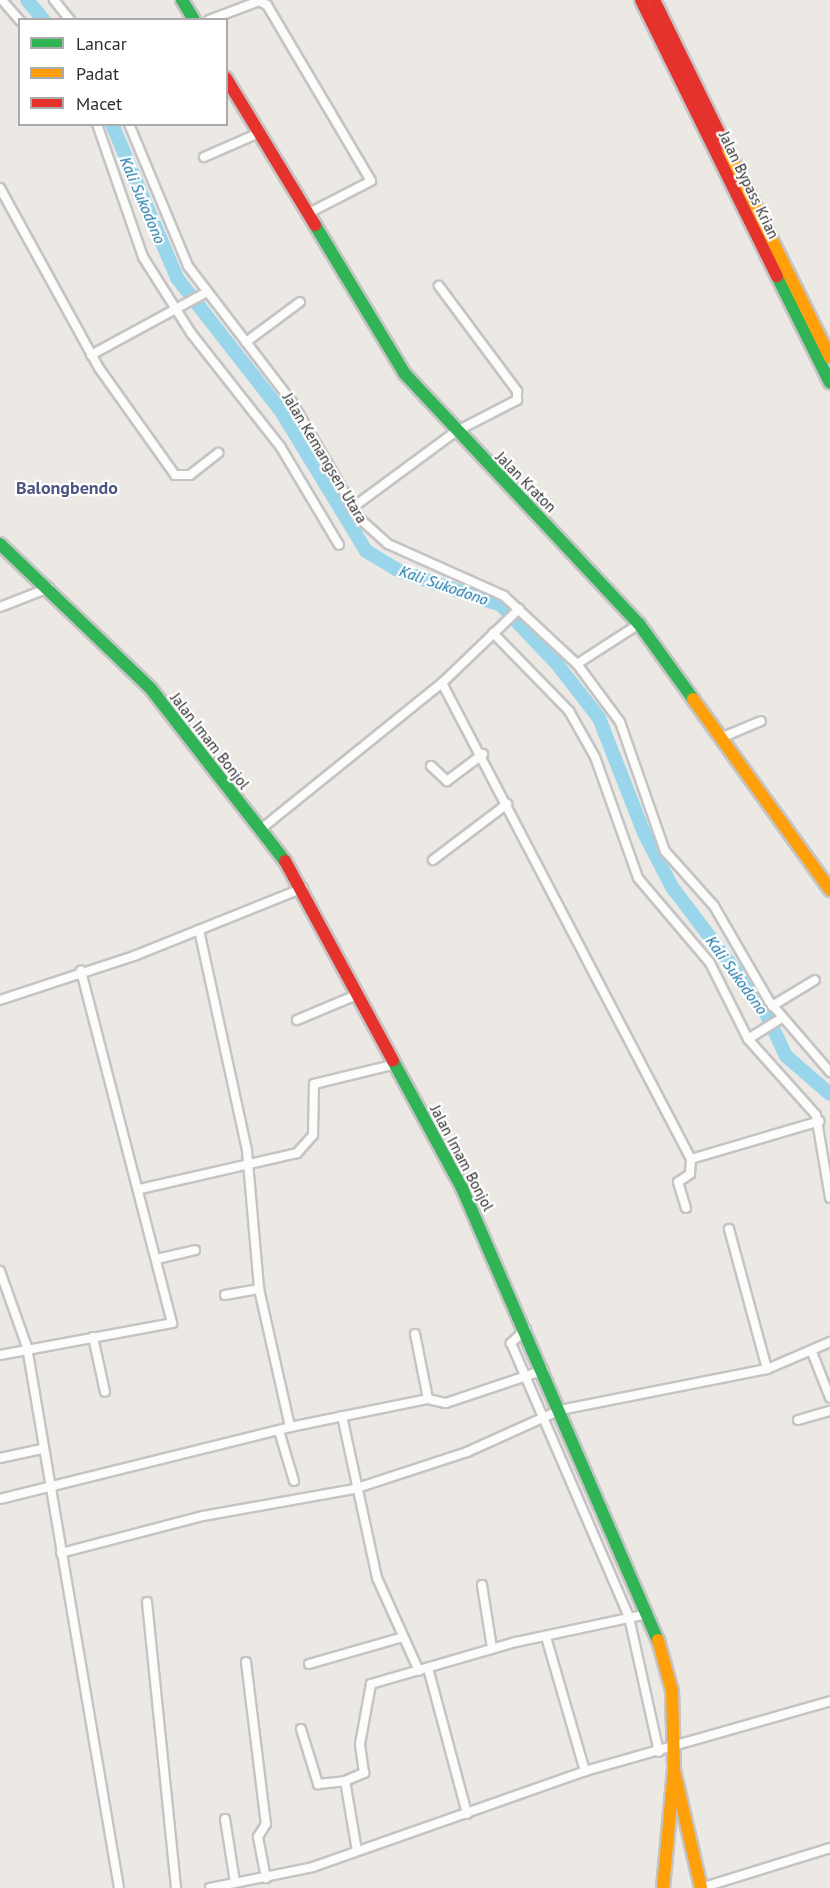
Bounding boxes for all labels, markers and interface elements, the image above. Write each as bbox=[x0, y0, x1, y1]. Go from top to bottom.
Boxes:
legend bbox=[18, 18, 228, 126]
text: Lancar bbox=[76, 32, 127, 55]
text: Padat bbox=[76, 62, 119, 85]
text: Macet bbox=[76, 92, 122, 115]
street label: Jalan Bypass Krian bbox=[715, 128, 783, 242]
water label: Kali Sukodono bbox=[116, 154, 170, 246]
street label: Jalan Kemangsen Utara bbox=[279, 390, 371, 526]
street label: Jalan Kraton bbox=[492, 448, 560, 516]
district label: Balongbendo bbox=[16, 477, 118, 499]
water label: Kali Sukodono bbox=[397, 561, 491, 609]
street label: Jalan Imam Bonjol bbox=[167, 689, 253, 793]
water label: Kali Sukodono bbox=[702, 932, 772, 1018]
street label: Jalan Imam Bonjol bbox=[426, 1102, 498, 1214]

